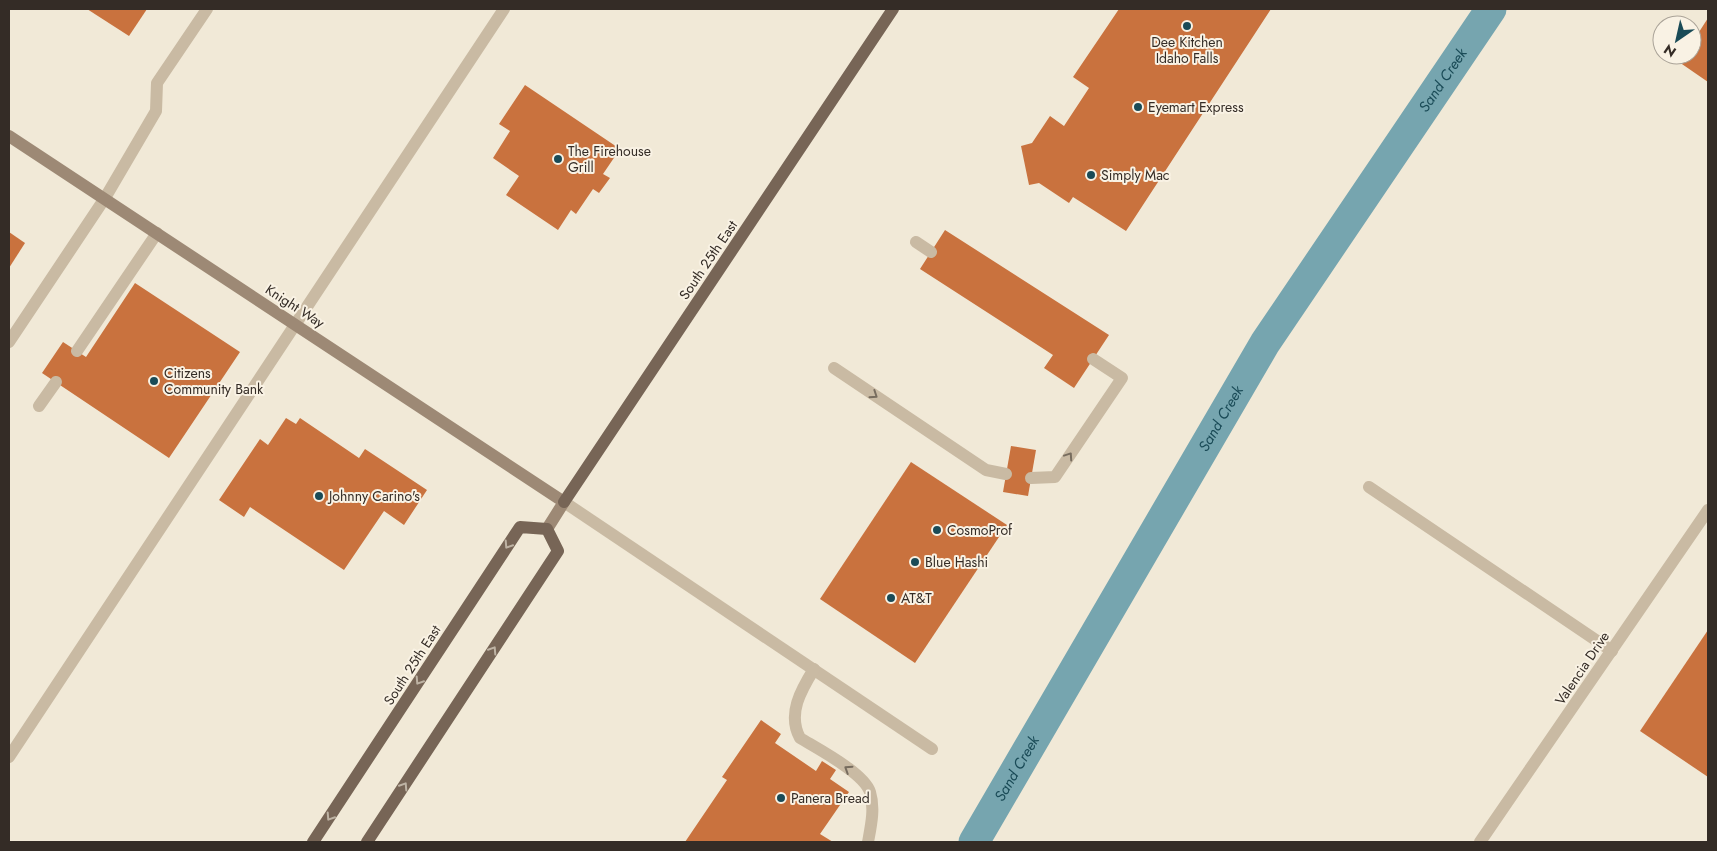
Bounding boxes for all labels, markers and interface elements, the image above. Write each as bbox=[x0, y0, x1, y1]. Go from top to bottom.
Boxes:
north arrow bbox=[1652, 15, 1702, 65]
marker: Dee Kitchen Idaho Falls bbox=[1181, 20, 1193, 32]
place label: Dee Kitchen Idaho Falls bbox=[1151, 32, 1223, 68]
text: N bbox=[1660, 39, 1680, 62]
water label: Sand Creek bbox=[1413, 43, 1473, 117]
place label: Eyemart Express bbox=[1148, 97, 1244, 117]
marker: Eyemart Express bbox=[1132, 101, 1144, 113]
place label: The Firehouse Grill bbox=[568, 141, 651, 177]
marker: The Firehouse Grill bbox=[552, 153, 564, 165]
place label: Simply Mac bbox=[1101, 165, 1170, 185]
marker: Simply Mac bbox=[1085, 169, 1097, 181]
street label: South 25th East bbox=[674, 216, 742, 304]
street label: Knight Way bbox=[261, 279, 329, 333]
place label: Citizens Community Bank bbox=[164, 363, 264, 399]
marker: Citizens Community Bank bbox=[148, 375, 160, 387]
water label: Sand Creek bbox=[1193, 381, 1249, 456]
one-way arrow bbox=[868, 389, 878, 398]
one-way arrow bbox=[1063, 452, 1072, 461]
place label: Johnny Carino's bbox=[327, 486, 420, 506]
marker: Johnny Carino's bbox=[313, 490, 325, 502]
place label: CosmoProf bbox=[947, 520, 1013, 540]
marker: CosmoProf bbox=[931, 524, 943, 536]
one-way arrow bbox=[505, 539, 514, 549]
place label: Blue Hashi bbox=[925, 552, 988, 572]
marker: Blue Hashi bbox=[909, 556, 921, 568]
place label: AT&T bbox=[901, 588, 932, 608]
marker: AT&T bbox=[885, 592, 897, 604]
street label: South 25th East bbox=[379, 621, 446, 709]
street label: Valencia Drive bbox=[1550, 627, 1614, 709]
one-way arrow bbox=[487, 647, 496, 656]
one-way arrow bbox=[416, 675, 425, 685]
water label: Sand Creek bbox=[989, 731, 1045, 806]
one-way arrow bbox=[844, 766, 853, 775]
one-way arrow bbox=[398, 783, 407, 792]
place label: Panera Bread bbox=[791, 788, 870, 808]
marker: Panera Bread bbox=[775, 792, 787, 804]
one-way arrow bbox=[327, 811, 336, 820]

